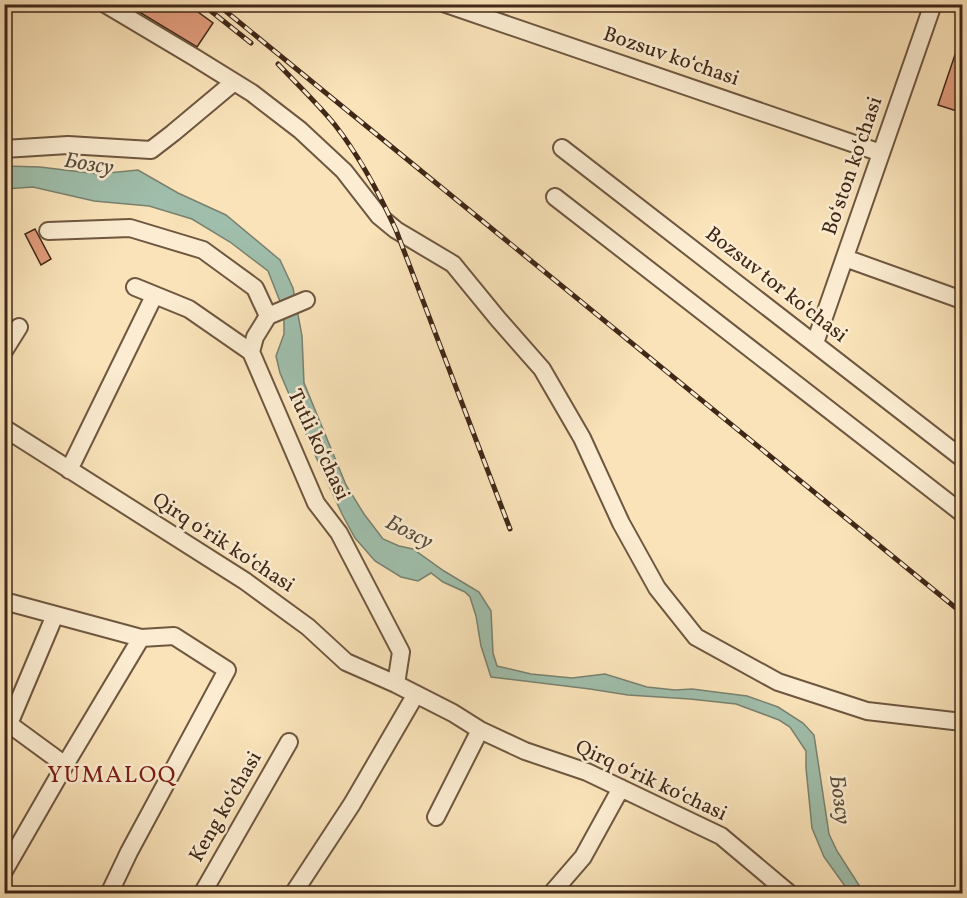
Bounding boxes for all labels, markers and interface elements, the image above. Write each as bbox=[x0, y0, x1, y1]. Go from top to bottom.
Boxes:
street label: Bozsuv ko‘chasi bbox=[599, 20, 743, 94]
street label: Bo‘ston ko‘chasi bbox=[816, 93, 890, 239]
water label: Бозсу bbox=[62, 146, 116, 184]
street label: Bozsuv tor ko‘chasi bbox=[699, 220, 853, 350]
street label: Tutli ko‘chasi bbox=[280, 385, 356, 505]
street label: Qirq o‘rik ko‘chasi bbox=[146, 486, 300, 600]
water label: Бозсу bbox=[380, 508, 438, 558]
street label: Qirq o‘rik ko‘chasi bbox=[570, 733, 732, 829]
street label: Keng ko‘chasi bbox=[183, 746, 269, 868]
district label: YUMALOQ bbox=[47, 759, 177, 793]
water label: Бозсу bbox=[820, 773, 858, 827]

